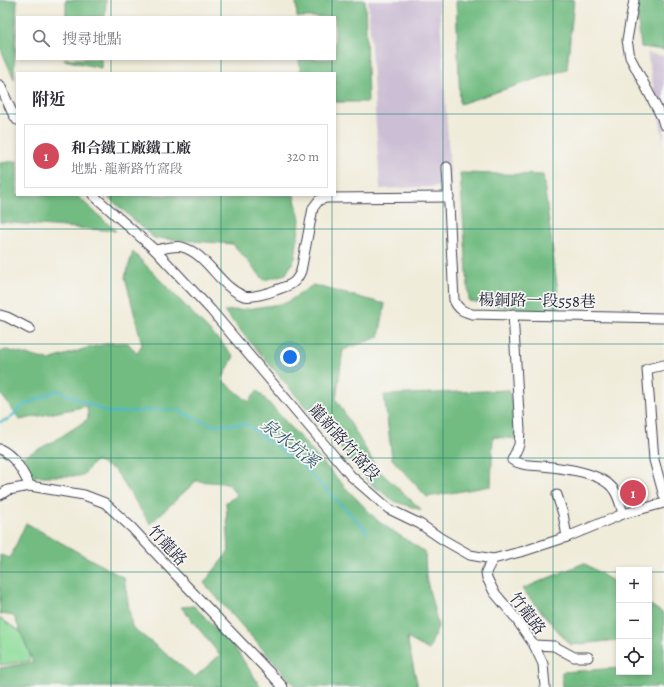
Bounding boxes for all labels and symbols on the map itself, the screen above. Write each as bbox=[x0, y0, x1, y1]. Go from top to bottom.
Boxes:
street label: 楊銅路一段558巷 bbox=[478, 289, 596, 313]
your location bbox=[280, 347, 300, 367]
street label: 龍新路竹窩段 bbox=[304, 400, 385, 486]
water label: 泉水坑溪 bbox=[256, 413, 325, 475]
pin: 1 bbox=[620, 478, 646, 508]
street label: 竹龍路 bbox=[143, 521, 192, 571]
street label: 竹龍路 bbox=[504, 588, 550, 639]

